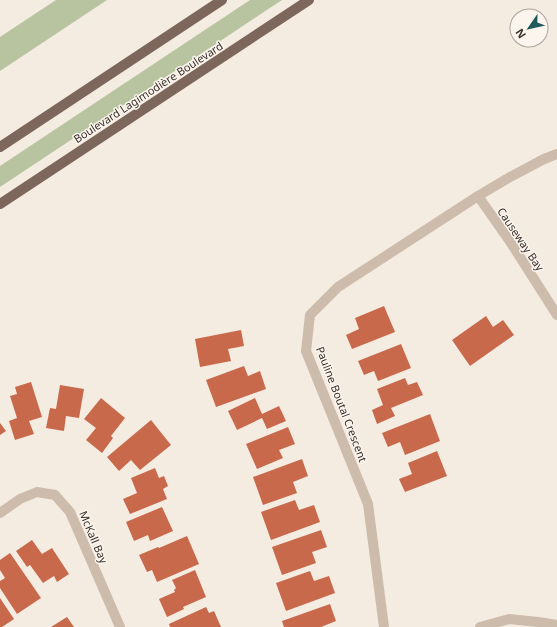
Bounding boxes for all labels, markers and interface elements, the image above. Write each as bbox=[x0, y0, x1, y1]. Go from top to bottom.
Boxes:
north arrow bbox=[509, 8, 549, 48]
text: N bbox=[512, 26, 529, 42]
street label: Boulevard Lagimodière Boulevard bbox=[70, 38, 226, 146]
street label: Causeway Bay bbox=[494, 204, 548, 274]
street label: Pauline Boutal Crescent bbox=[313, 344, 371, 464]
street label: McKall Bay bbox=[76, 508, 112, 566]

